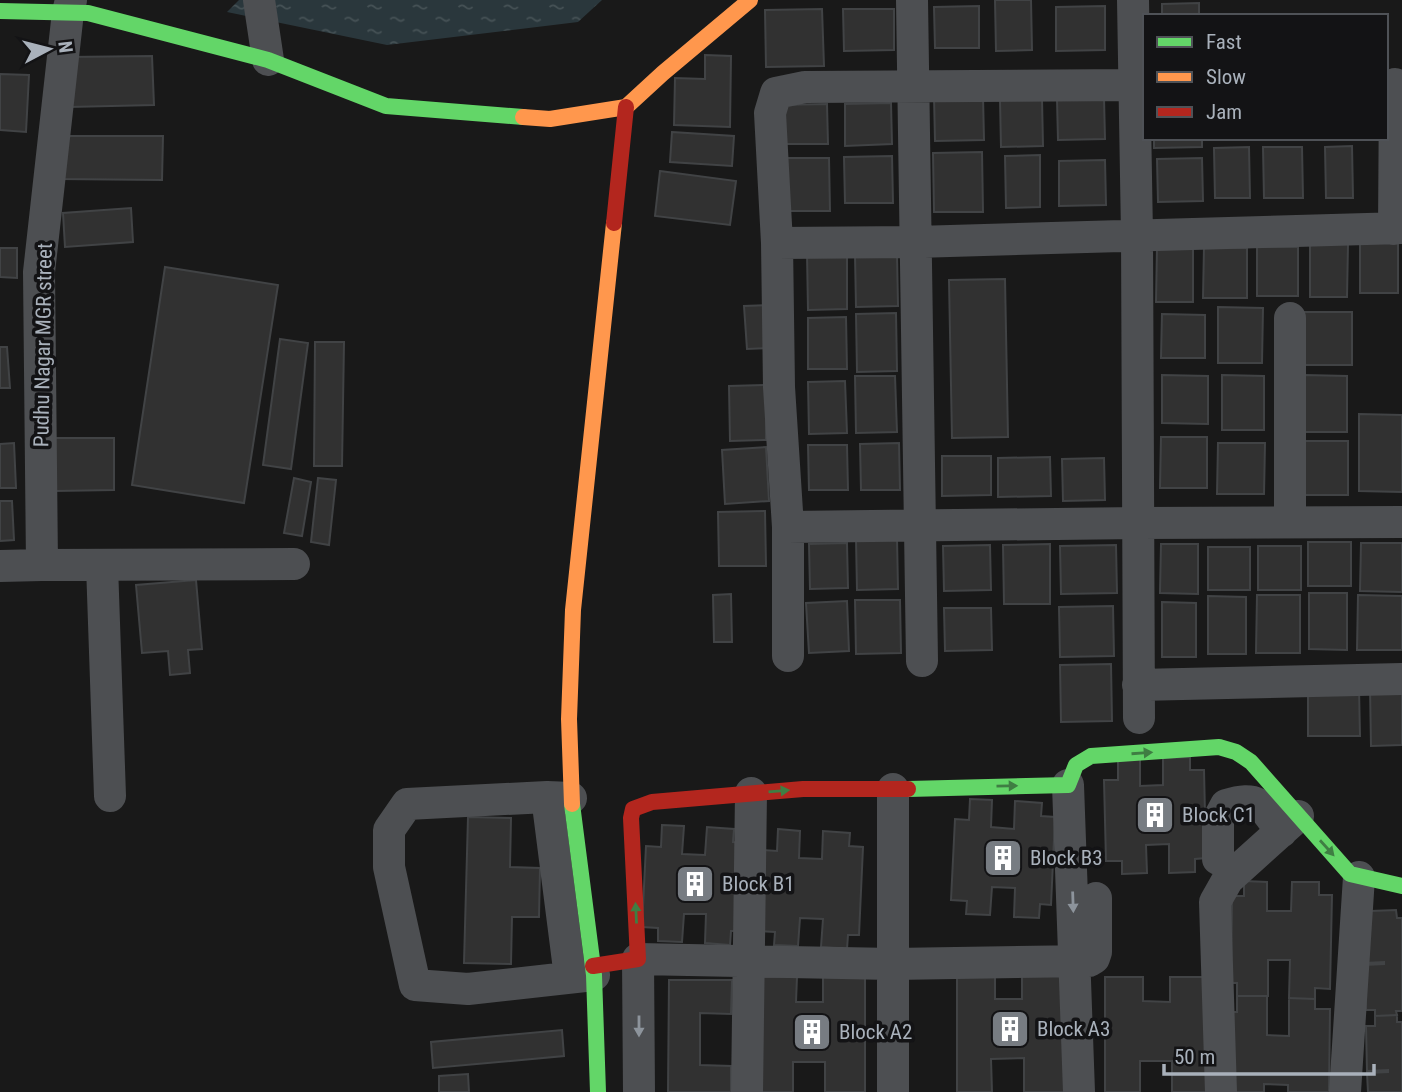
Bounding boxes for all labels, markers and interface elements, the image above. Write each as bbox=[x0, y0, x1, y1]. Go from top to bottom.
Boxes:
north arrow bbox=[14, 14, 84, 84]
legend bbox=[1143, 14, 1388, 140]
text: Fast bbox=[1206, 30, 1242, 54]
text: N bbox=[53, 40, 78, 54]
text: Slow bbox=[1206, 65, 1246, 89]
text: Jam bbox=[1206, 100, 1242, 124]
street label: Pudhu Nagar MGR street bbox=[29, 243, 57, 447]
one-way arrow bbox=[1131, 747, 1153, 758]
one-way arrow bbox=[996, 780, 1018, 792]
one-way arrow bbox=[769, 785, 791, 796]
building icon: Block C1 bbox=[1134, 794, 1176, 836]
place label: Block C1 bbox=[1182, 803, 1255, 827]
building icon: Block B3 bbox=[982, 837, 1024, 879]
one-way arrow bbox=[1319, 839, 1335, 857]
place label: Block B3 bbox=[1030, 846, 1103, 870]
building icon: Block B1 bbox=[674, 863, 716, 905]
place label: Block B1 bbox=[722, 872, 795, 896]
one-way arrow bbox=[1067, 891, 1078, 913]
one-way arrow bbox=[630, 901, 641, 923]
building icon: Block A3 bbox=[989, 1008, 1031, 1050]
building icon: Block A2 bbox=[791, 1011, 833, 1053]
one-way arrow bbox=[633, 1015, 645, 1037]
place label: Block A3 bbox=[1037, 1017, 1110, 1041]
place label: Block A2 bbox=[839, 1020, 912, 1044]
scale bar bbox=[1164, 1032, 1374, 1076]
text: 50 m bbox=[1174, 1045, 1215, 1069]

